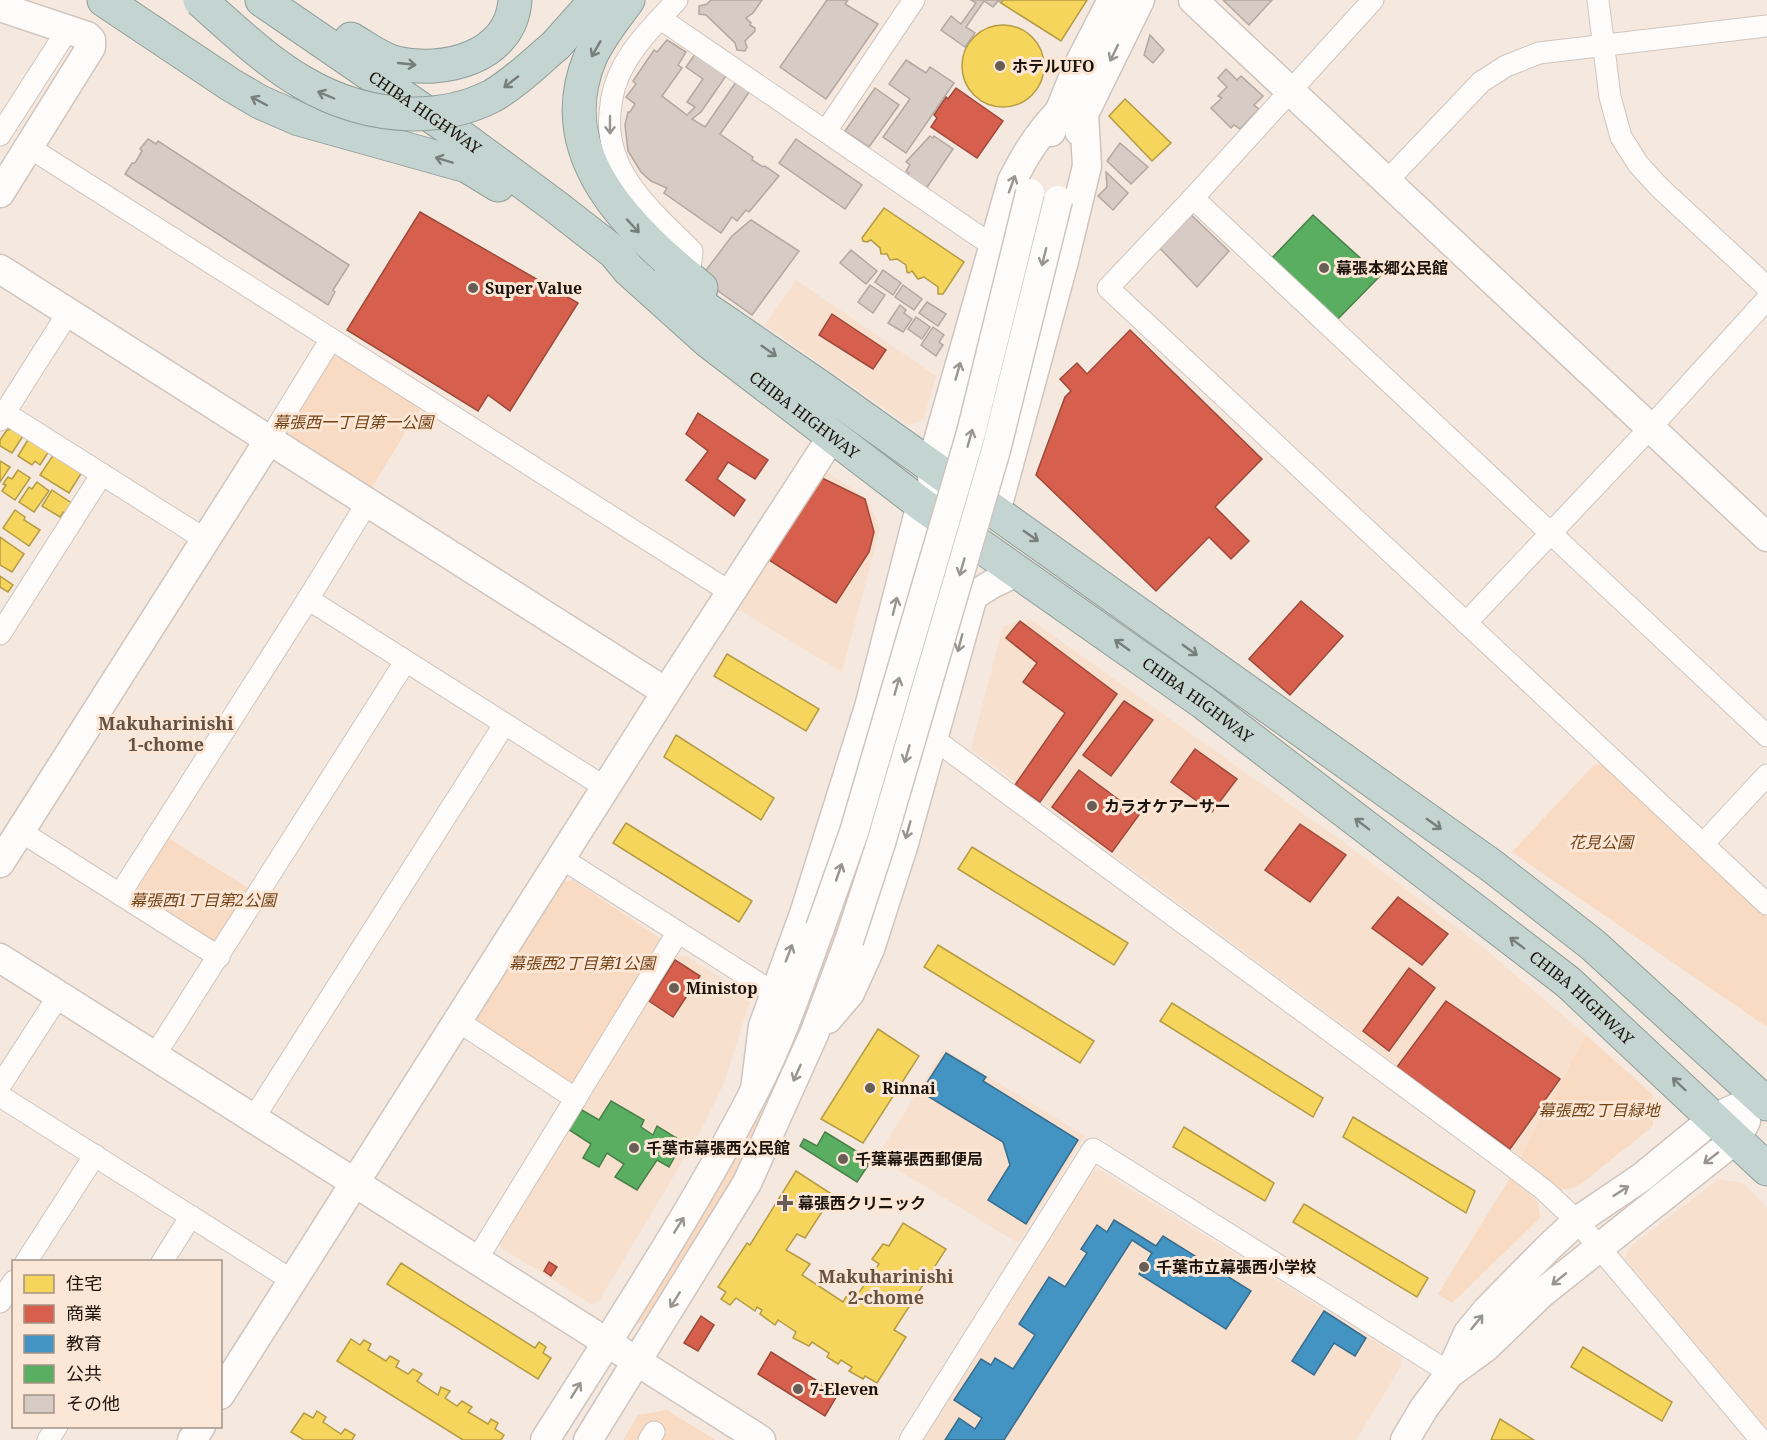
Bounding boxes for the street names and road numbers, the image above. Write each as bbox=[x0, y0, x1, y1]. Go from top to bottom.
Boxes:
street label: CHIBA HIGHWAY bbox=[364, 65, 487, 160]
street label: CHIBA HIGHWAY bbox=[745, 366, 864, 464]
street label: CHIBA HIGHWAY bbox=[1138, 652, 1259, 748]
street label: CHIBA HIGHWAY bbox=[1525, 945, 1640, 1050]

